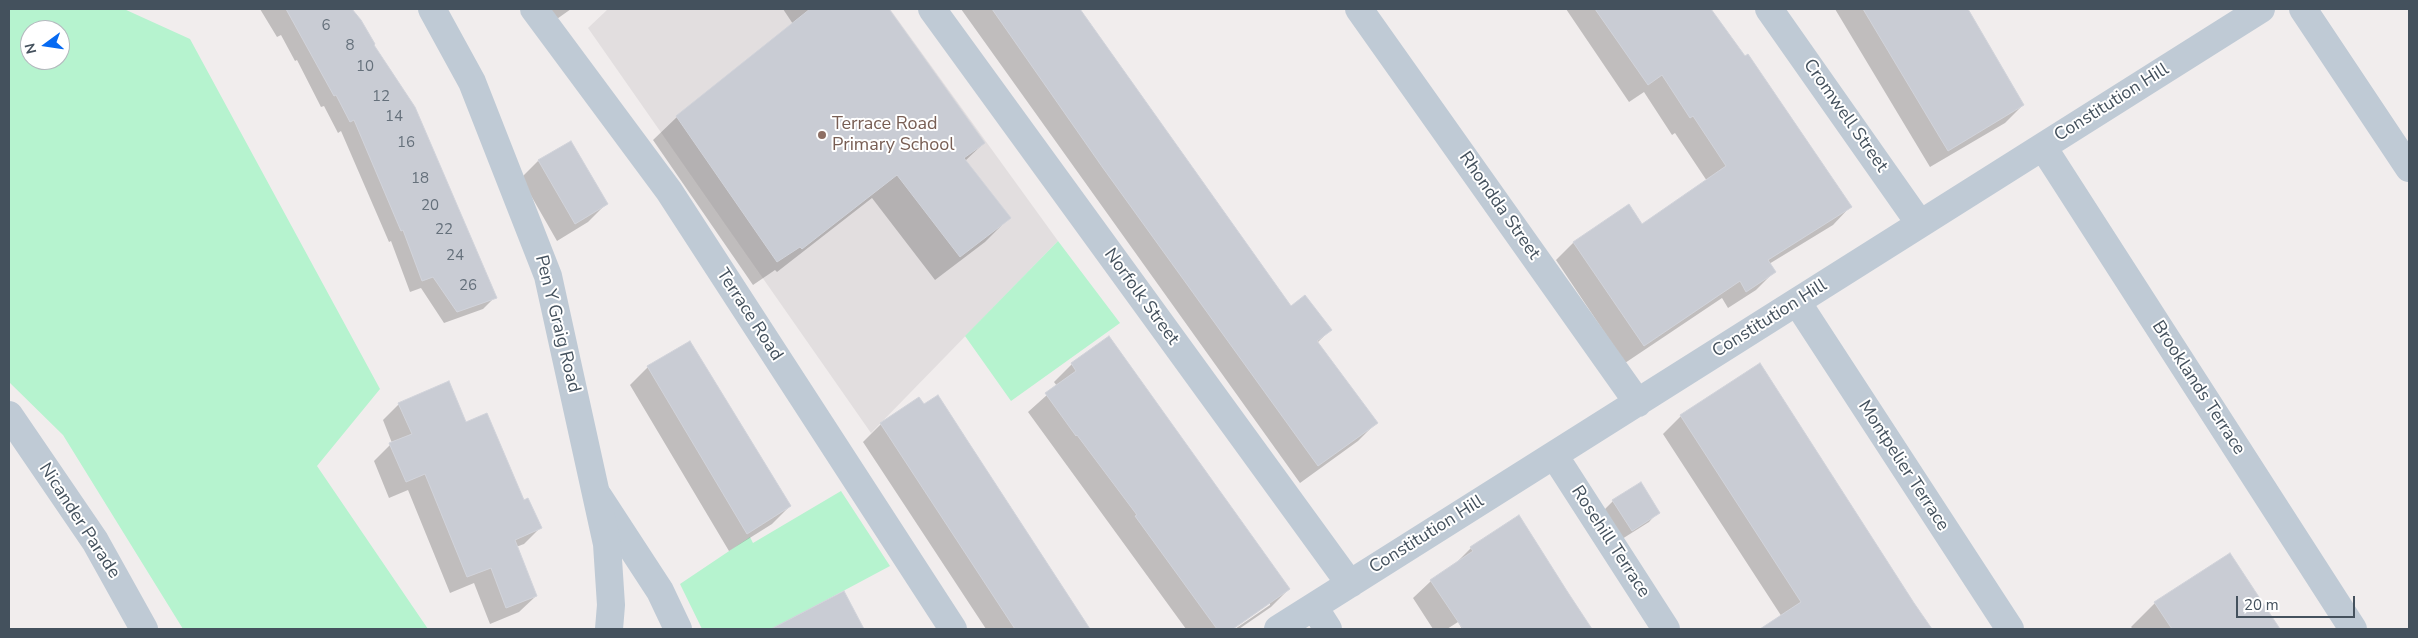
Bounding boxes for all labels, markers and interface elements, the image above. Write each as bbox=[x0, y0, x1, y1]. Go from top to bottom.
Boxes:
house number: 6 bbox=[322, 17, 330, 35]
north arrow bbox=[20, 20, 70, 70]
house number: 8 bbox=[346, 37, 354, 55]
text: N bbox=[20, 41, 41, 56]
street label: Cromwell Street bbox=[1798, 55, 1892, 177]
house number: 10 bbox=[356, 58, 374, 76]
street label: Constitution Hill bbox=[2051, 59, 2173, 147]
house number: 12 bbox=[372, 88, 390, 106]
house number: 14 bbox=[385, 108, 403, 126]
place label: Terrace Road Primary School bbox=[832, 114, 955, 156]
marker: Terrace Road Primary School bbox=[816, 129, 828, 141]
house number: 16 bbox=[397, 134, 415, 152]
street label: Rhondda Street bbox=[1454, 148, 1544, 264]
house number: 18 bbox=[411, 170, 429, 188]
house number: 20 bbox=[421, 197, 439, 215]
house number: 22 bbox=[435, 221, 453, 239]
street label: Norfolk Street bbox=[1099, 245, 1183, 349]
house number: 24 bbox=[446, 247, 464, 265]
street label: Pen Y Graig Road bbox=[529, 253, 585, 395]
street label: Terrace Road bbox=[711, 265, 787, 365]
street label: Constitution Hill bbox=[1709, 275, 1831, 363]
house number: 26 bbox=[459, 277, 477, 295]
street label: Brooklands Terrace bbox=[2147, 317, 2249, 459]
street label: Montpelier Terrace bbox=[1853, 397, 1953, 535]
street label: Nicander Parade bbox=[34, 459, 124, 583]
street label: Rosehill Terrace bbox=[1566, 482, 1654, 602]
street label: Constitution Hill bbox=[1366, 491, 1488, 579]
scale bar bbox=[2238, 586, 2357, 618]
text: 20 m bbox=[2244, 595, 2279, 615]

